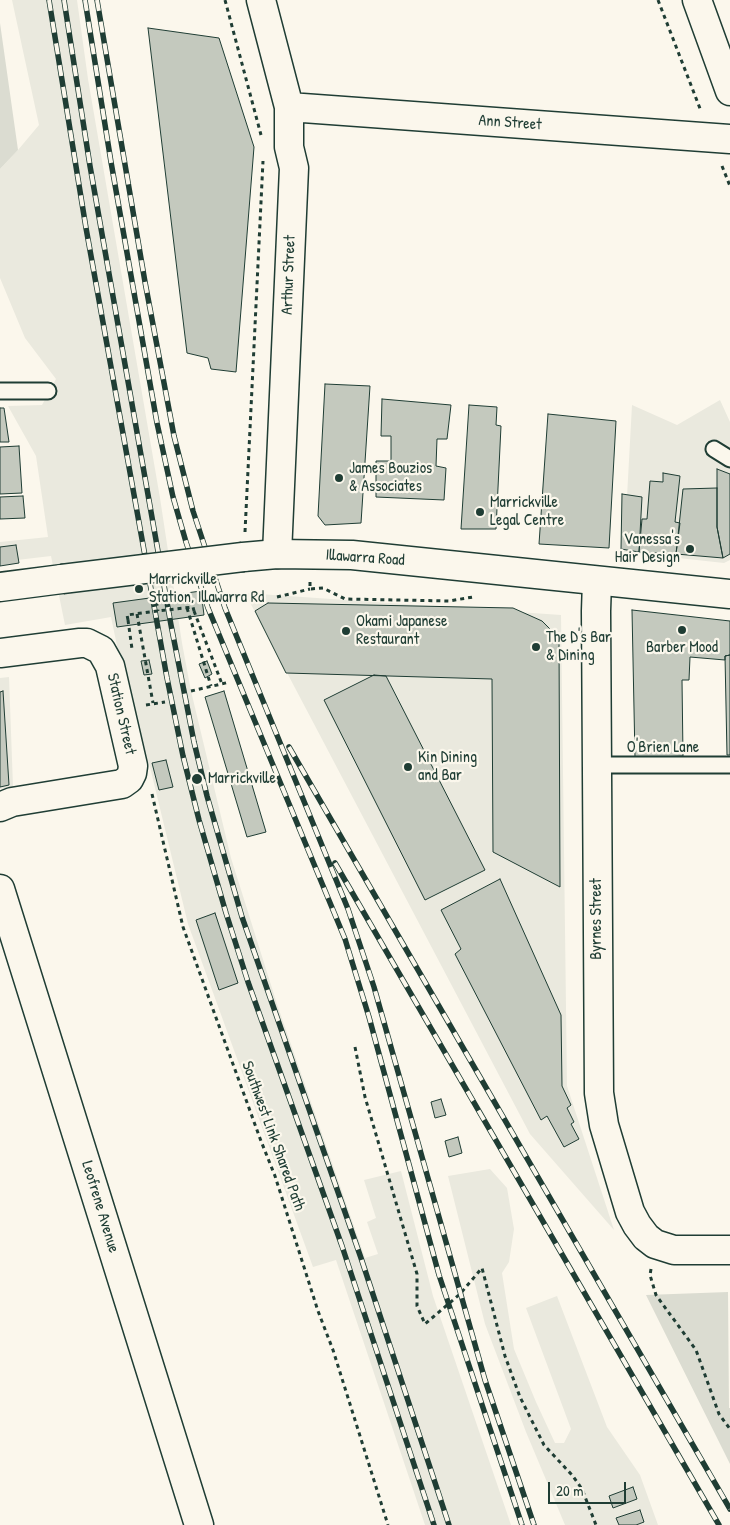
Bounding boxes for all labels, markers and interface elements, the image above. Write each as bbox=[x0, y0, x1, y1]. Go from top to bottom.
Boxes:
street label: Ann Street bbox=[478, 111, 542, 135]
street label: Arthur Street bbox=[278, 235, 300, 315]
place label: James Bouzios & Associates bbox=[349, 459, 432, 497]
marker: James Bouzios & Associates bbox=[333, 472, 345, 484]
place label: Marrickville Legal Centre bbox=[490, 493, 564, 531]
marker: Marrickville Legal Centre bbox=[474, 506, 486, 518]
place label: Vanessa's Hair Design bbox=[615, 530, 680, 568]
marker: Vanessa's Hair Design bbox=[684, 543, 696, 555]
street label: Illawarra Road bbox=[325, 546, 405, 570]
place label: Marrickville Station, Illawarra Rd bbox=[149, 570, 264, 608]
marker: Marrickville Station, Illawarra Rd bbox=[133, 583, 145, 595]
place label: Okami Japanese Restaurant bbox=[356, 612, 447, 650]
marker: Barber Mood bbox=[676, 624, 688, 636]
marker: Okami Japanese Restaurant bbox=[340, 625, 352, 637]
place label: The D's Bar & Dining bbox=[546, 628, 611, 666]
place label: Barber Mood bbox=[646, 638, 718, 658]
marker: The D's Bar & Dining bbox=[530, 641, 542, 653]
street label: Station Street bbox=[102, 671, 140, 757]
street label: O'Brien Lane bbox=[627, 738, 699, 758]
place label: Kin Dining and Bar bbox=[418, 748, 477, 786]
marker: Kin Dining and Bar bbox=[402, 761, 414, 773]
place label: Marrickville bbox=[208, 769, 276, 789]
marker: Marrickville bbox=[190, 772, 204, 786]
street label: Byrnes Street bbox=[587, 878, 607, 960]
street label: Southwest Link Shared Path bbox=[237, 1059, 309, 1213]
street label: Leofrene Avenue bbox=[77, 1159, 123, 1255]
scale bar bbox=[550, 1472, 628, 1504]
text: 20 m bbox=[556, 1480, 583, 1501]

